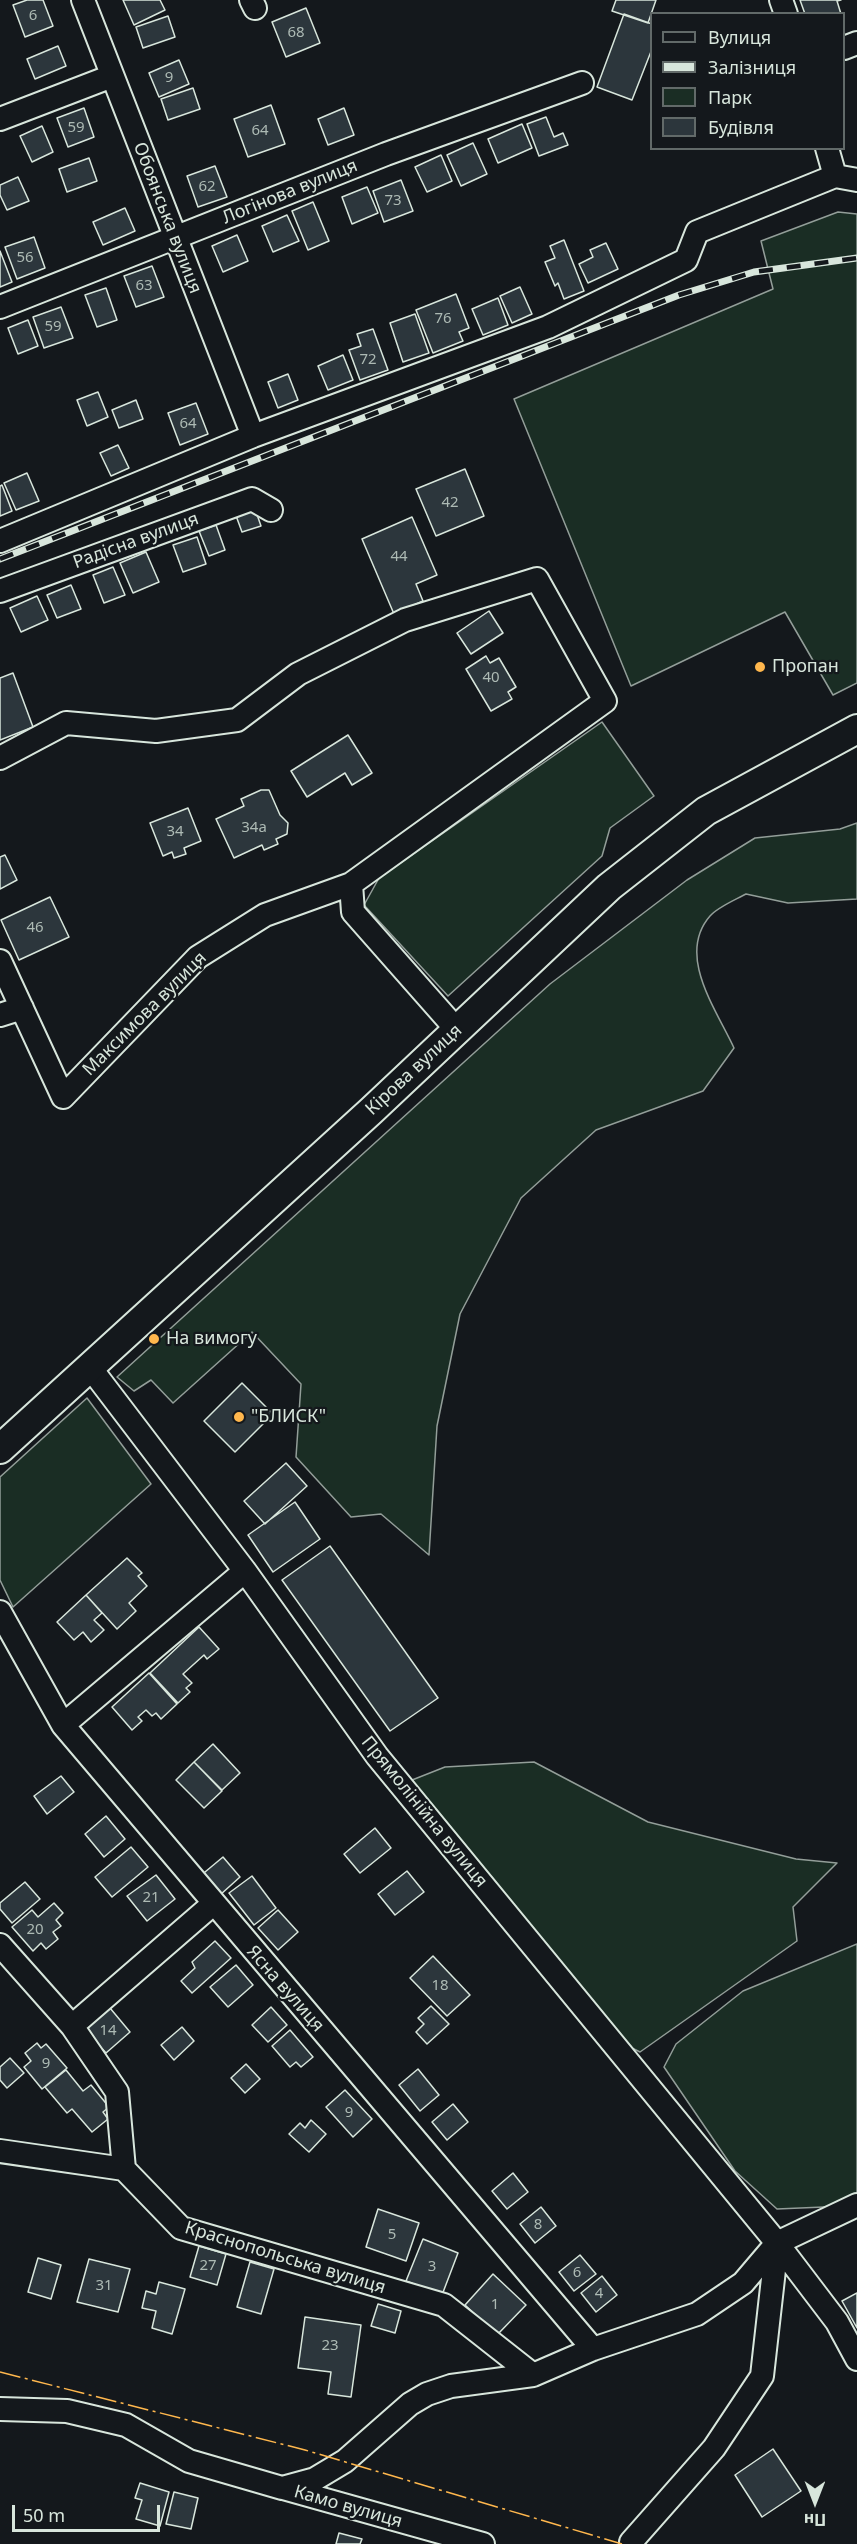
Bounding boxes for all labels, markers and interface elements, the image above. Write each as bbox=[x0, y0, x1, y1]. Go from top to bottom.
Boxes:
house number: 6 bbox=[29, 7, 37, 25]
legend bbox=[650, 12, 845, 150]
house number: 68 bbox=[287, 24, 305, 42]
text: Вулиця bbox=[708, 25, 771, 49]
text: Залізниця bbox=[708, 55, 796, 79]
house number: 9 bbox=[165, 69, 173, 87]
text: Парк bbox=[708, 85, 752, 109]
text: Будівля bbox=[708, 115, 774, 139]
house number: 59 bbox=[67, 119, 85, 137]
house number: 64 bbox=[251, 122, 269, 140]
street label: Обоянська вулиця bbox=[128, 139, 206, 297]
street label: Логінова вулиця bbox=[219, 155, 361, 229]
house number: 62 bbox=[198, 178, 216, 196]
house number: 73 bbox=[384, 192, 402, 210]
house number: 56 bbox=[16, 249, 34, 267]
house number: 63 bbox=[135, 277, 153, 295]
house number: 76 bbox=[434, 310, 452, 328]
house number: 59 bbox=[44, 318, 62, 336]
house number: 72 bbox=[359, 351, 377, 369]
house number: 64 bbox=[179, 415, 197, 433]
house number: 42 bbox=[441, 494, 459, 512]
street label: Радісна вулиця bbox=[70, 508, 202, 574]
house number: 44 bbox=[390, 548, 408, 566]
place label: Пропан bbox=[772, 656, 839, 678]
marker: Пропан bbox=[753, 660, 767, 674]
house number: 40 bbox=[482, 669, 500, 687]
house number: 34а bbox=[241, 819, 267, 837]
house number: 34 bbox=[166, 823, 184, 841]
house number: 46 bbox=[26, 919, 44, 937]
street label: Максимова вулиця bbox=[79, 948, 211, 1080]
street label: Кірова вулиця bbox=[361, 1020, 467, 1120]
place label: На вимогу bbox=[166, 1328, 257, 1350]
marker: На вимогу bbox=[147, 1332, 161, 1346]
place label: "БЛИСК" bbox=[251, 1406, 326, 1428]
marker: "БЛИСК" bbox=[232, 1410, 246, 1424]
street label: Прямолінійна вулиця bbox=[356, 1732, 492, 1892]
house number: 21 bbox=[142, 1889, 160, 1907]
house number: 20 bbox=[26, 1921, 44, 1939]
street label: Ясна вулиця bbox=[242, 1941, 328, 2037]
house number: 18 bbox=[431, 1977, 449, 1995]
house number: 14 bbox=[99, 2022, 117, 2040]
house number: 9 bbox=[42, 2055, 50, 2073]
house number: 9 bbox=[345, 2104, 353, 2122]
house number: 8 bbox=[534, 2216, 542, 2234]
street label: Краснопольська вулиця bbox=[182, 2217, 388, 2299]
house number: 5 bbox=[388, 2226, 396, 2244]
house number: 27 bbox=[199, 2257, 217, 2275]
house number: 3 bbox=[428, 2258, 436, 2276]
house number: 6 bbox=[573, 2264, 581, 2282]
house number: 31 bbox=[95, 2277, 113, 2295]
house number: 4 bbox=[595, 2285, 603, 2303]
house number: 1 bbox=[491, 2296, 499, 2314]
house number: 23 bbox=[321, 2337, 339, 2355]
north arrow bbox=[785, 2472, 845, 2532]
street label: Камо вулиця bbox=[291, 2481, 405, 2533]
scale bar bbox=[15, 2493, 164, 2531]
text: 50 m bbox=[23, 2503, 65, 2527]
text: Пн bbox=[804, 2509, 826, 2531]

